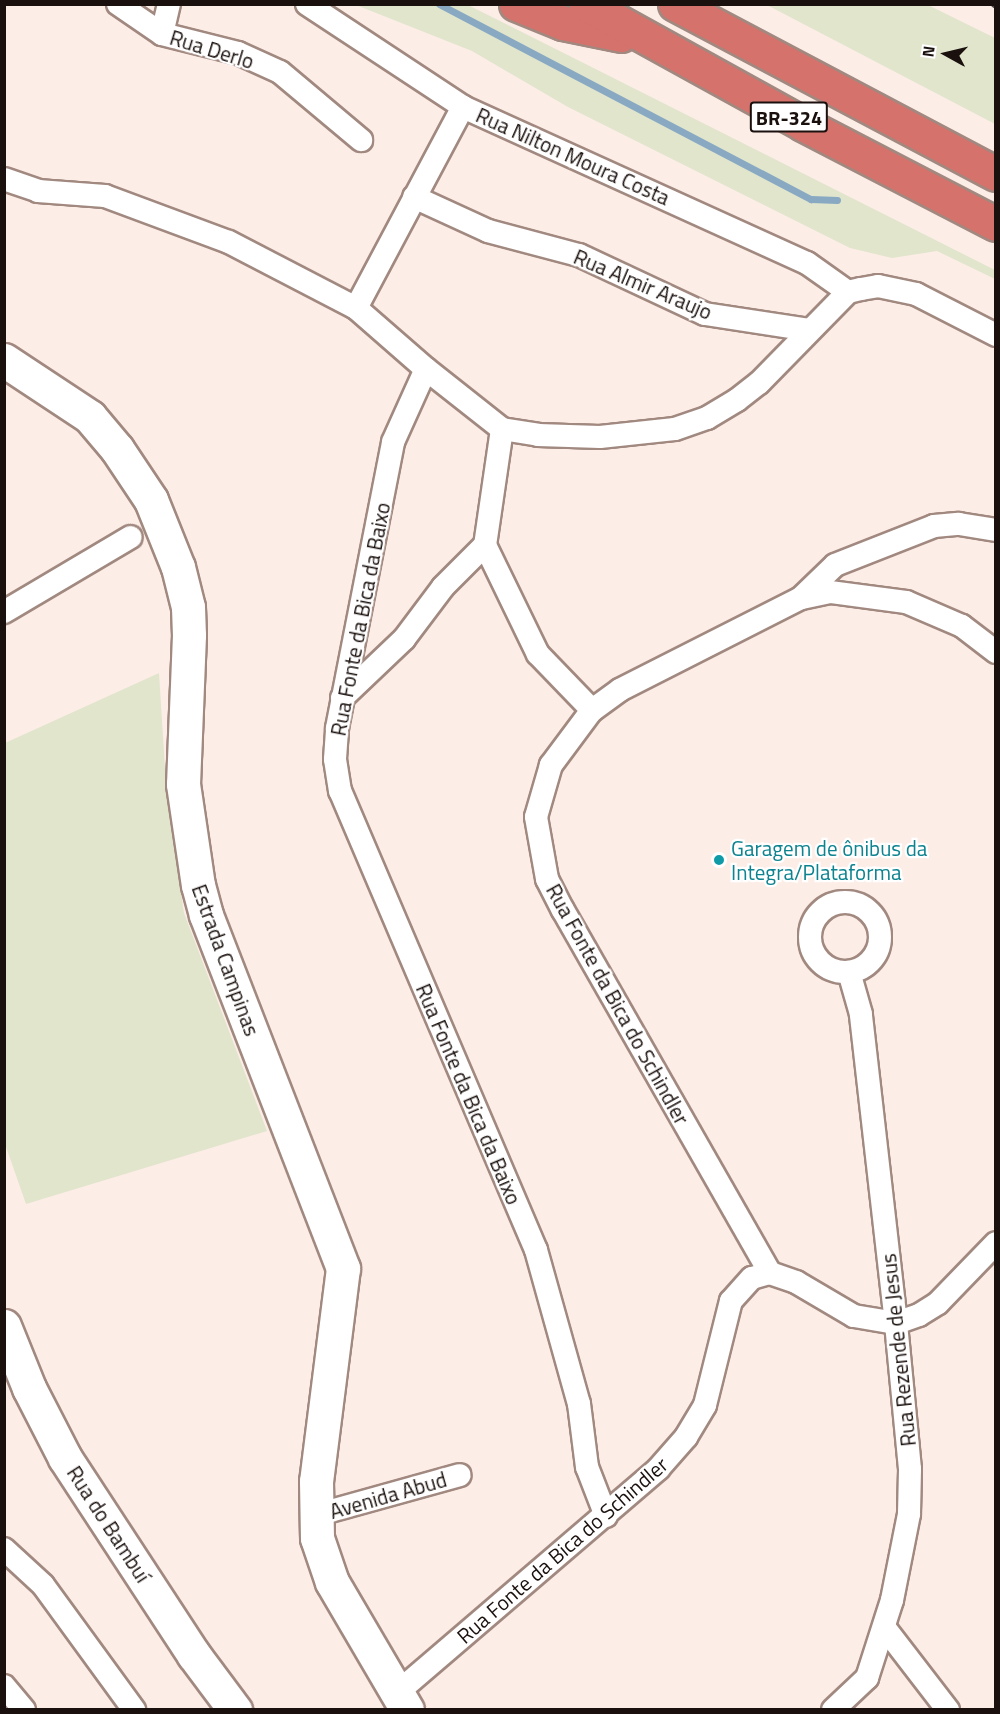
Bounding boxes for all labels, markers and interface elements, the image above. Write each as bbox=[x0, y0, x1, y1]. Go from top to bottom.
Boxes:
street label: Rua Derlo bbox=[167, 24, 257, 74]
north arrow bbox=[916, 24, 976, 84]
text: N bbox=[916, 44, 941, 59]
road number: BR-324 bbox=[748, 100, 830, 134]
street label: Rua Nilton Moura Costa bbox=[472, 102, 674, 210]
street label: Rua Almir Araujo bbox=[570, 244, 716, 324]
street label: Rua Fonte da Bica da Baixo bbox=[325, 500, 395, 738]
place label: Garagem de ônibus da Integra/Plataforma bbox=[731, 835, 927, 885]
marker: Garagem de ônibus da Integra/Plataforma bbox=[712, 853, 726, 867]
street label: Rua Fonte da Bica do Schindler bbox=[541, 879, 695, 1129]
street label: Estrada Campinas bbox=[187, 881, 265, 1039]
street label: Rua Fonte da Bica da Baixo bbox=[411, 980, 527, 1208]
street label: Rua Rezende de Jesus bbox=[875, 1252, 921, 1448]
street label: Rua Fonte da Bica do Schindler bbox=[451, 1452, 673, 1648]
street label: Rua do Bambuí bbox=[62, 1461, 156, 1587]
street label: Avenida Abud bbox=[327, 1466, 449, 1524]

